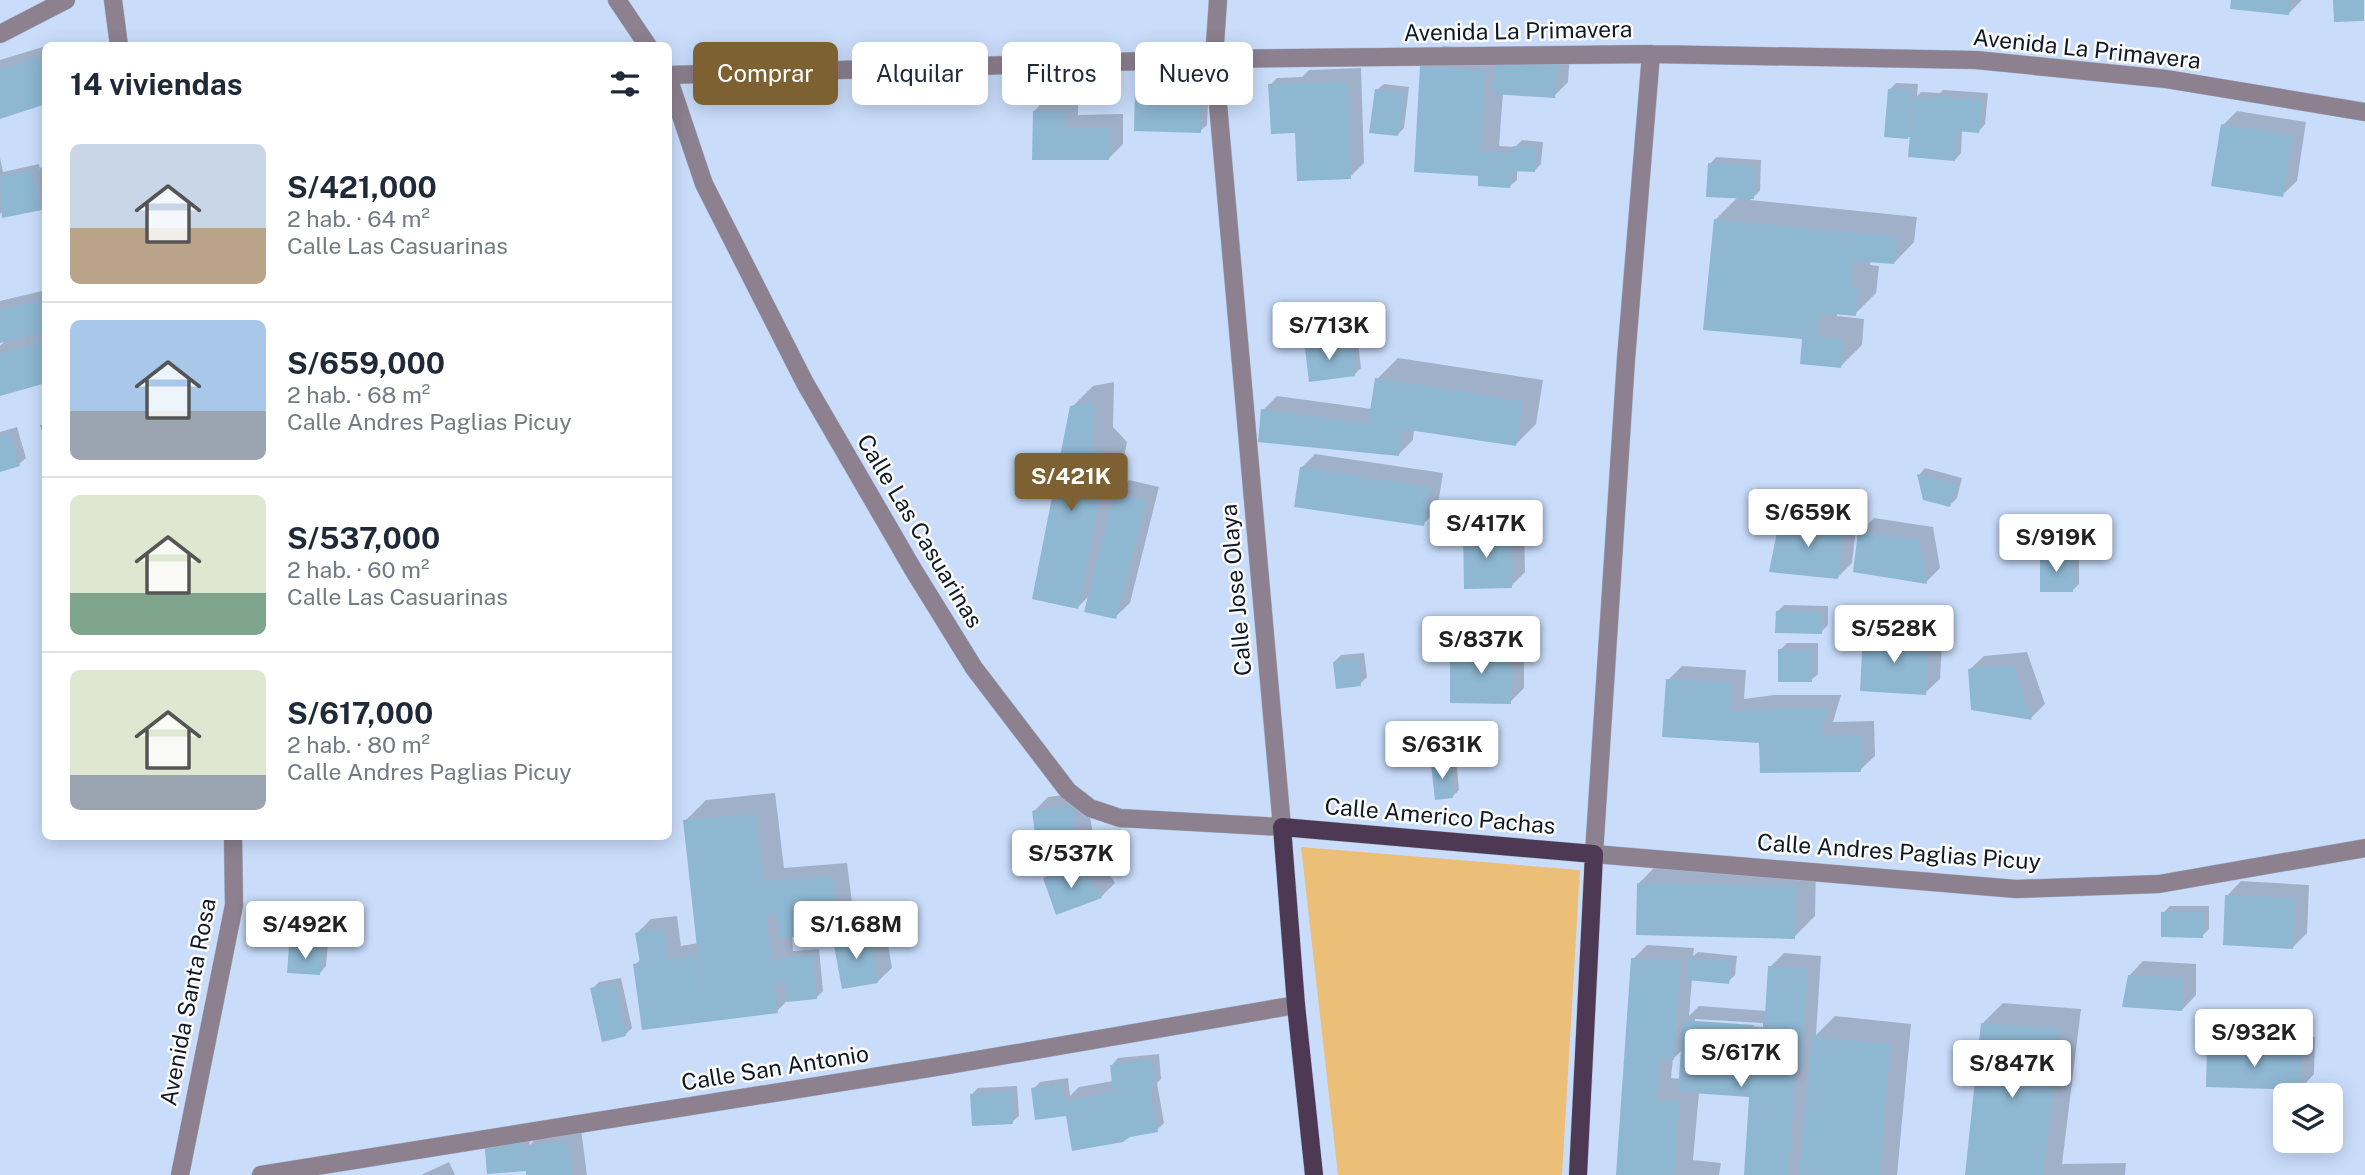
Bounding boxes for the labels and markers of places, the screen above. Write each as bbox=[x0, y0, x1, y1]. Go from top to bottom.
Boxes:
pin: S/713K bbox=[1272, 302, 1386, 362]
pin: S/421K bbox=[1014, 454, 1128, 513]
pin: S/659K bbox=[1751, 490, 1865, 549]
pin: S/417K bbox=[1429, 500, 1543, 560]
pin: S/919K bbox=[1999, 514, 2113, 574]
pin: S/528K bbox=[1837, 606, 1951, 665]
pin: S/837K bbox=[1424, 616, 1538, 676]
pin: S/631K bbox=[1385, 722, 1499, 781]
pin: S/537K bbox=[1014, 830, 1128, 890]
pin: S/492K bbox=[248, 902, 362, 961]
pin: S/1.68M bbox=[791, 902, 921, 961]
pin: S/932K bbox=[2197, 1010, 2311, 1069]
pin: S/617K bbox=[1684, 1030, 1798, 1089]
pin: S/847K bbox=[1955, 1040, 2069, 1100]

